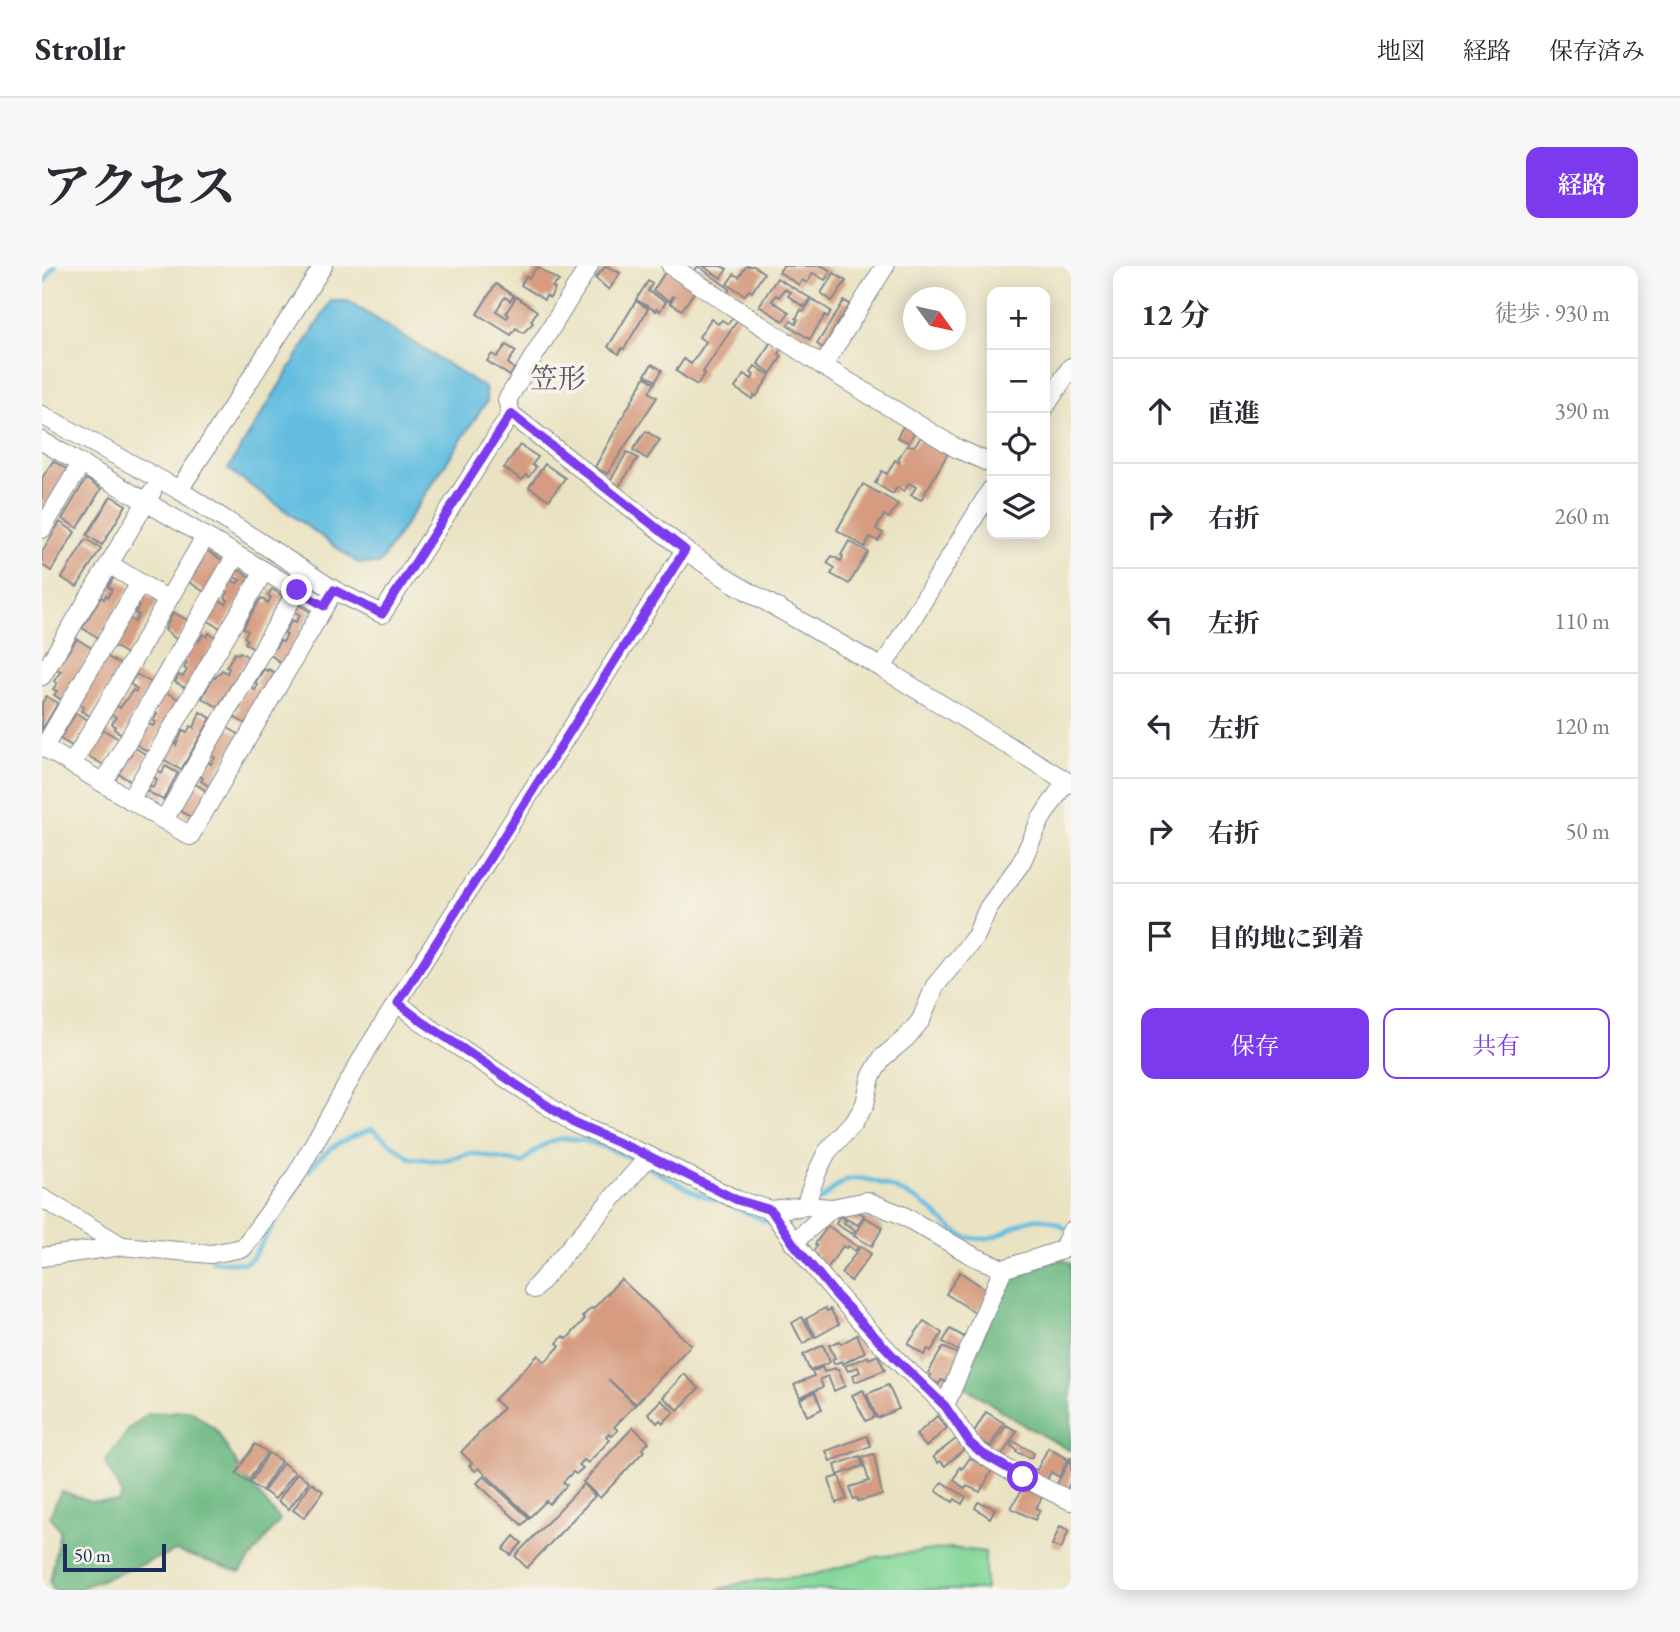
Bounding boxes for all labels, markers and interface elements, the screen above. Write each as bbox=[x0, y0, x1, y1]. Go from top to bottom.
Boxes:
text: Strollr bbox=[35, 27, 126, 70]
text: 地図 bbox=[1377, 35, 1425, 66]
text: 経路 bbox=[1463, 35, 1511, 66]
text: 保存済み bbox=[1549, 35, 1645, 66]
button: 経路 bbox=[1526, 147, 1638, 218]
text: アクセス bbox=[42, 154, 237, 218]
north arrow bbox=[903, 287, 966, 350]
map controls bbox=[987, 287, 1050, 539]
button: + bbox=[987, 287, 1050, 350]
text: 12 分 bbox=[1141, 295, 1210, 334]
text: 徒歩 · 930 m bbox=[1495, 298, 1610, 328]
button: − bbox=[987, 350, 1050, 413]
district label: 笠形 bbox=[530, 360, 586, 396]
icon: ahead bbox=[1141, 392, 1179, 430]
text: 直進 bbox=[1208, 396, 1260, 430]
text: 390 m bbox=[1554, 396, 1610, 426]
button: locate bbox=[987, 413, 1050, 476]
button: layers bbox=[987, 476, 1050, 539]
icon: right bbox=[1141, 497, 1179, 535]
text: 右折 bbox=[1208, 501, 1260, 535]
text: 260 m bbox=[1554, 501, 1610, 531]
route end bbox=[281, 574, 312, 605]
icon: left bbox=[1141, 602, 1179, 640]
text: 左折 bbox=[1208, 606, 1260, 640]
text: 110 m bbox=[1554, 606, 1610, 636]
icon: left bbox=[1141, 707, 1179, 745]
text: 左折 bbox=[1208, 711, 1260, 745]
text: 120 m bbox=[1554, 711, 1610, 741]
icon: right bbox=[1141, 812, 1179, 850]
text: 右折 bbox=[1208, 816, 1260, 850]
text: 50 m bbox=[1565, 816, 1610, 846]
icon: arrive bbox=[1141, 917, 1179, 955]
text: 目的地に到着 bbox=[1208, 921, 1364, 955]
button: 保存 bbox=[1141, 1008, 1369, 1079]
button: 共有 bbox=[1383, 1008, 1610, 1079]
route start bbox=[1007, 1461, 1038, 1492]
scale bar bbox=[63, 1541, 166, 1573]
text: 50 m bbox=[74, 1543, 111, 1568]

